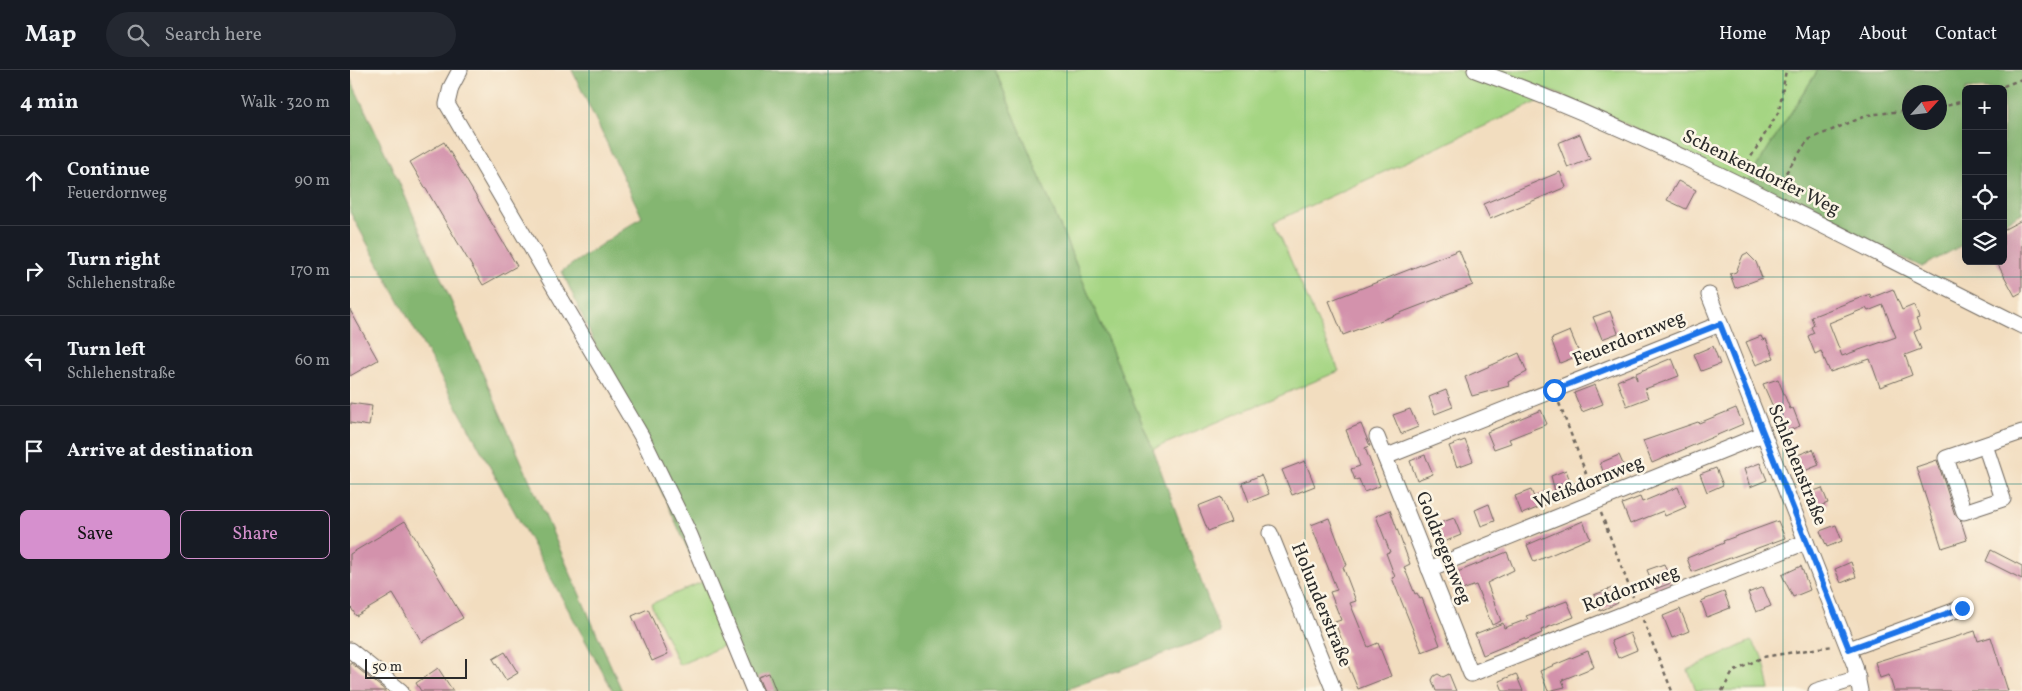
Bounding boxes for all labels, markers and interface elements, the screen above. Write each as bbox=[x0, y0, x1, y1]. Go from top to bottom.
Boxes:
search box bbox=[106, 12, 456, 57]
text: Map bbox=[25, 18, 76, 52]
icon: search bbox=[124, 21, 152, 49]
text: Search here bbox=[164, 22, 262, 48]
text: Home bbox=[1719, 22, 1767, 47]
text: Map bbox=[1795, 22, 1831, 47]
text: About bbox=[1859, 22, 1907, 47]
text: Contact bbox=[1935, 22, 1997, 47]
north arrow bbox=[1902, 85, 1947, 130]
map controls bbox=[1962, 85, 2007, 265]
button: + bbox=[1962, 85, 2007, 130]
text: 4 min bbox=[20, 88, 79, 117]
text: Walk · 320 m bbox=[240, 92, 330, 114]
street label: Schenkendorfer Weg bbox=[1678, 124, 1844, 222]
button: − bbox=[1962, 130, 2007, 175]
text: Continue bbox=[67, 157, 150, 183]
icon: ahead bbox=[20, 167, 48, 195]
text: 90 m bbox=[294, 170, 330, 192]
button: locate bbox=[1962, 175, 2007, 220]
text: Feuerdornweg bbox=[67, 183, 167, 205]
button: layers bbox=[1962, 220, 2007, 265]
text: Turn right bbox=[67, 247, 160, 273]
icon: right bbox=[20, 257, 48, 285]
text: 170 m bbox=[290, 260, 330, 282]
text: Schlehenstraße bbox=[67, 273, 175, 295]
street label: Feuerdornweg bbox=[1569, 305, 1689, 373]
text: Turn left bbox=[67, 337, 146, 363]
icon: left bbox=[20, 347, 48, 375]
text: 60 m bbox=[295, 350, 330, 372]
text: Schlehenstraße bbox=[67, 363, 175, 385]
route start bbox=[1543, 379, 1566, 402]
street label: Schlehenstraße bbox=[1761, 400, 1833, 530]
icon: arrive bbox=[20, 437, 48, 465]
text: Arrive at destination bbox=[67, 438, 253, 464]
street label: Weißdornweg bbox=[1530, 449, 1648, 517]
street label: Goldregenweg bbox=[1409, 488, 1477, 608]
button: Save bbox=[20, 510, 170, 559]
button: Share bbox=[180, 510, 330, 559]
street label: Holunderstraße bbox=[1284, 539, 1358, 671]
street label: Rotdornweg bbox=[1579, 559, 1683, 619]
route end bbox=[1951, 597, 1974, 620]
scale bar bbox=[365, 656, 468, 679]
text: 50 m bbox=[372, 658, 402, 677]

